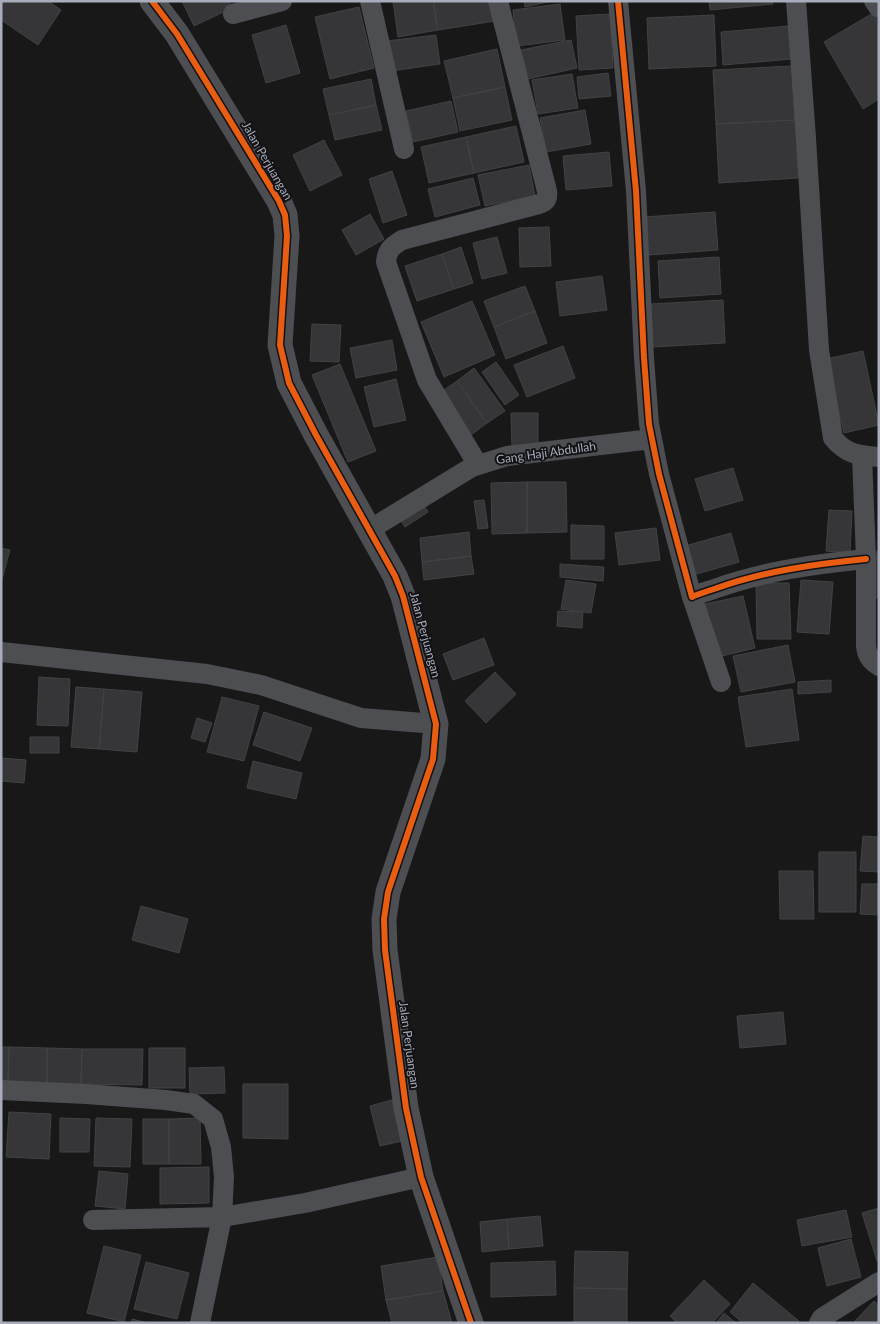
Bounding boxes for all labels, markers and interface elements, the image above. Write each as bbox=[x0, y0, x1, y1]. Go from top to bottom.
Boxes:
street label: Jalan Perjuangan bbox=[239, 119, 296, 203]
street label: Gang Haji Abdullah bbox=[495, 438, 597, 467]
street label: Jalan Perjuangan bbox=[407, 590, 444, 679]
street label: Jalan Perjuangan bbox=[396, 1000, 423, 1090]

